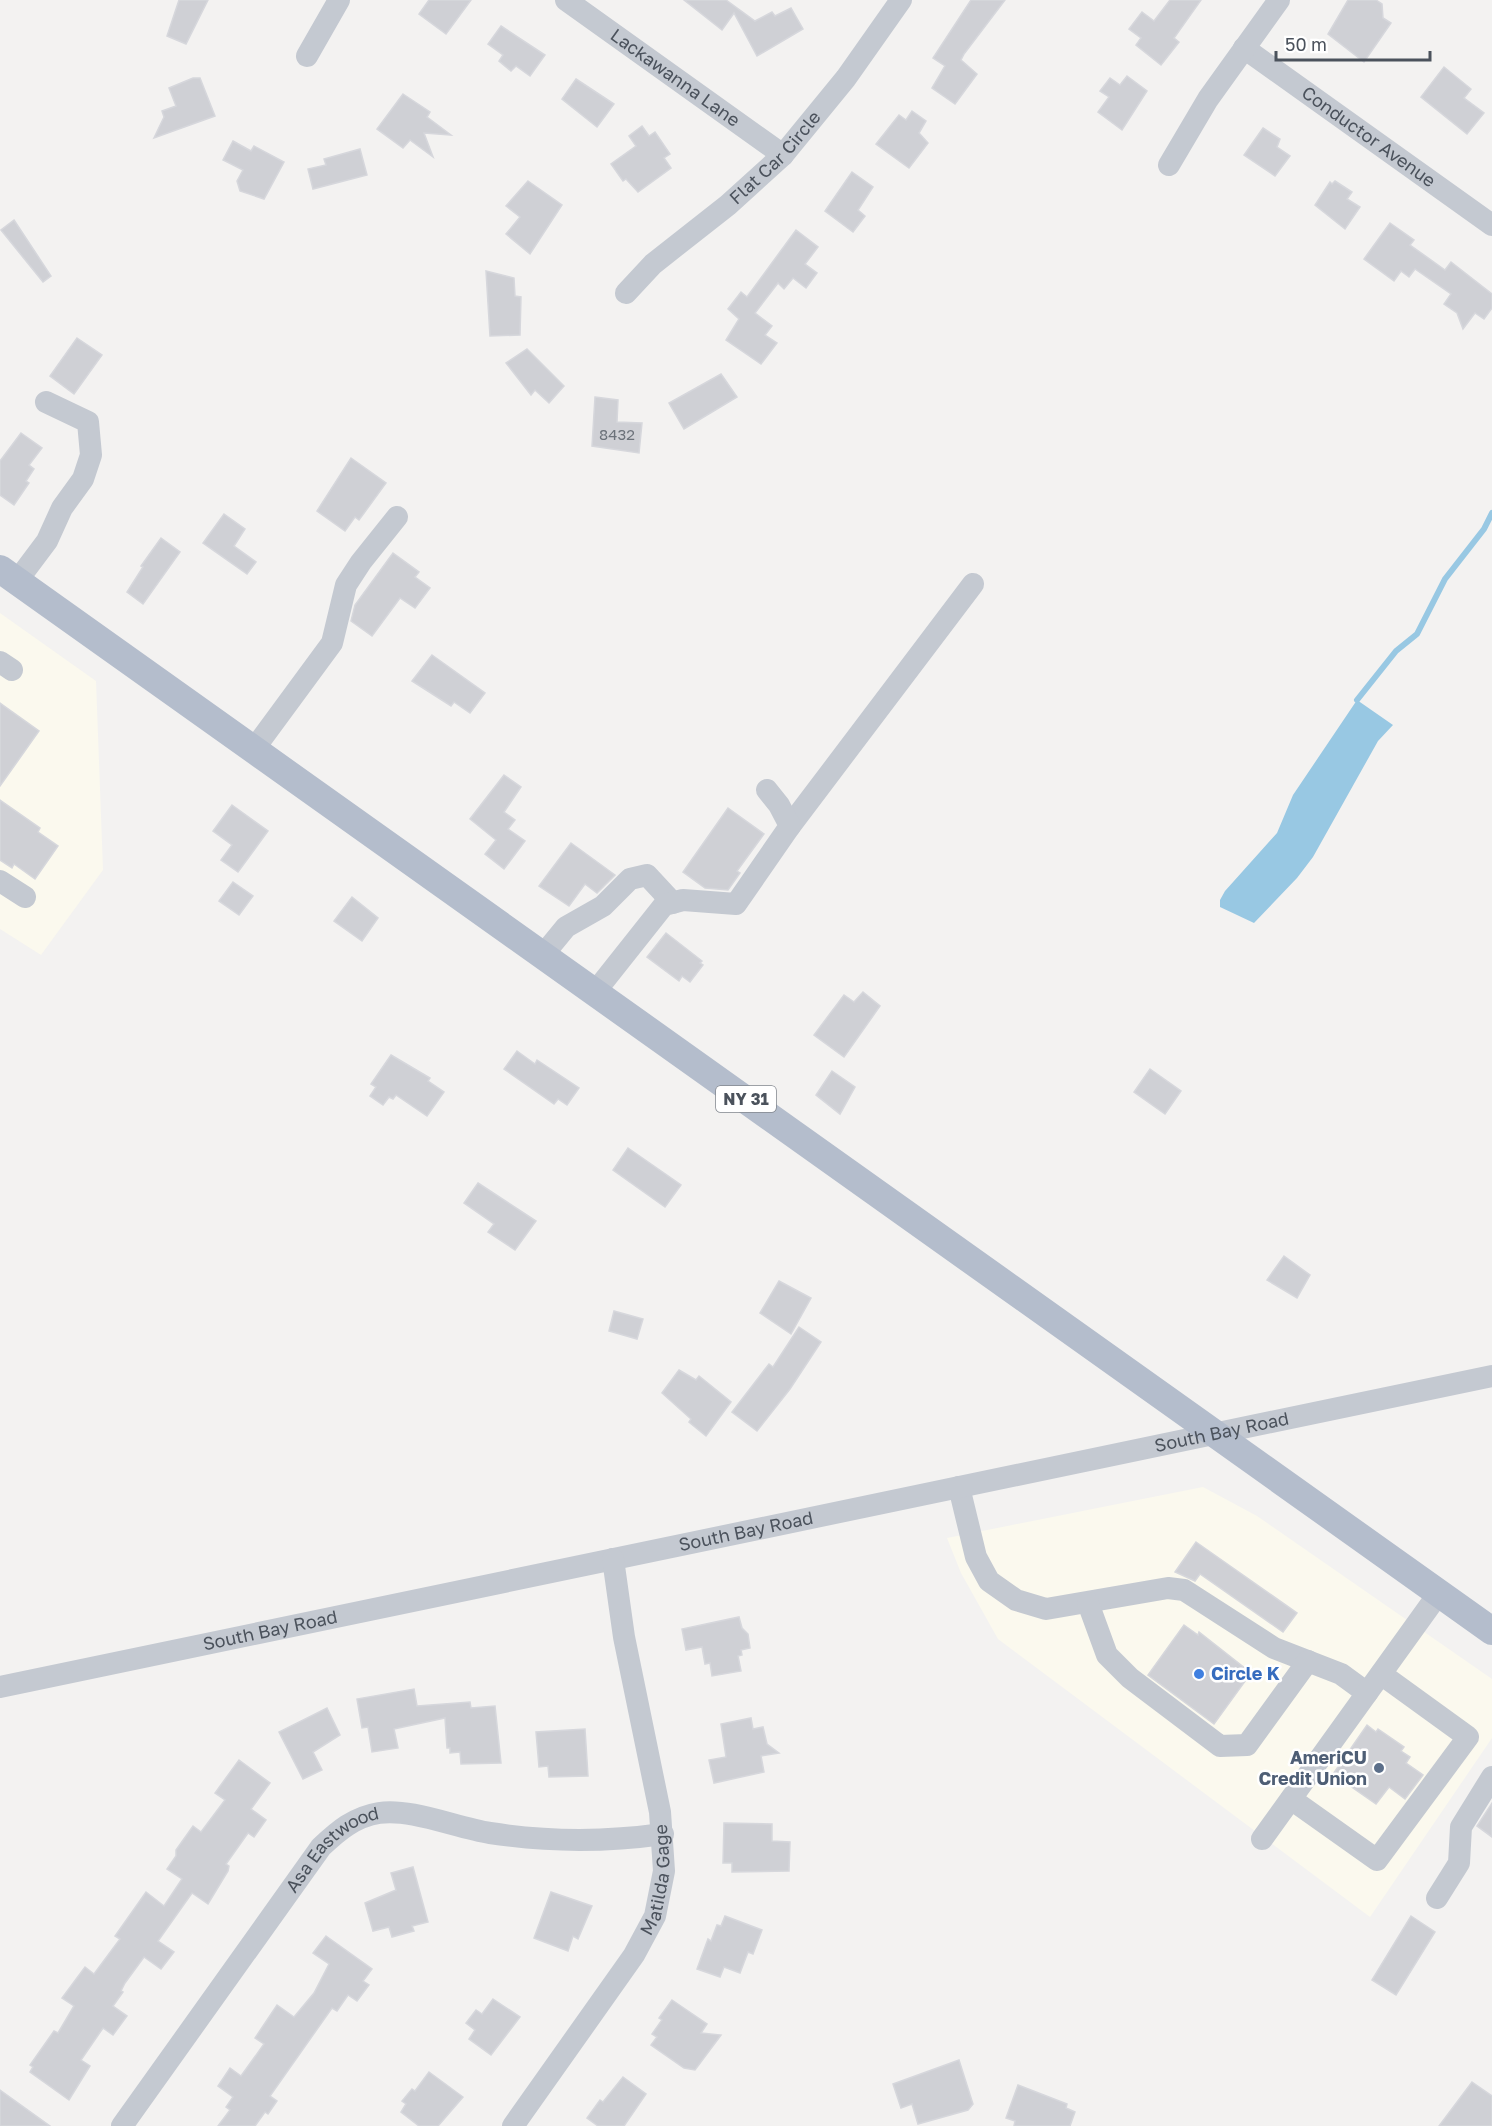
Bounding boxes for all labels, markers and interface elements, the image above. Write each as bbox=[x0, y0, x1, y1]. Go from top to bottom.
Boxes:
street label: Lackawanna Lane bbox=[607, 23, 745, 131]
scale bar bbox=[1276, 24, 1430, 62]
text: 50 m bbox=[1285, 33, 1327, 55]
street label: Conductor Avenue bbox=[1298, 81, 1440, 191]
street label: Flat Car Circle bbox=[724, 106, 825, 208]
house number: 8432 bbox=[599, 425, 635, 443]
road number: NY 31 bbox=[716, 1086, 776, 1112]
street label: South Bay Road bbox=[1152, 1407, 1291, 1456]
street label: South Bay Road bbox=[677, 1506, 815, 1555]
street label: South Bay Road bbox=[201, 1605, 339, 1654]
place label: Circle K bbox=[1211, 1662, 1280, 1684]
marker: Circle K bbox=[1192, 1667, 1206, 1681]
place label: AmeriCU Credit Union bbox=[1258, 1746, 1367, 1789]
marker: AmeriCU Credit Union bbox=[1372, 1761, 1386, 1775]
street label: Asa Eastwood bbox=[280, 1801, 381, 1896]
street label: Matilda Gage bbox=[635, 1823, 674, 1939]

